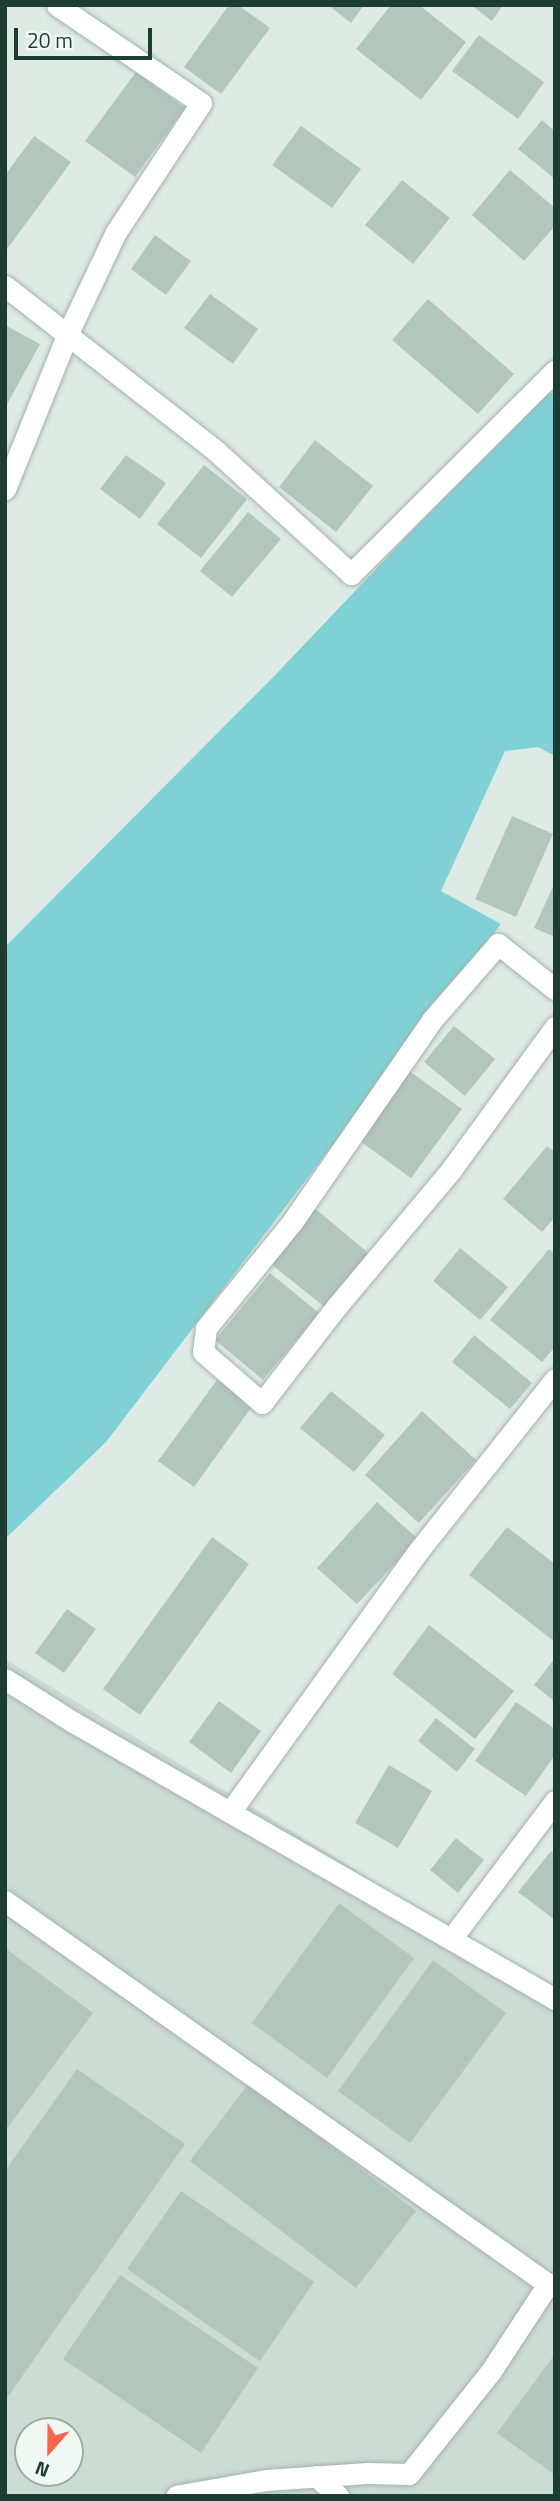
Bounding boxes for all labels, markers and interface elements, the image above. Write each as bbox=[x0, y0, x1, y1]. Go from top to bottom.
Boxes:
scale bar bbox=[18, 14, 156, 58]
text: 20 m bbox=[27, 24, 73, 56]
north arrow bbox=[14, 2417, 84, 2487]
text: N bbox=[31, 2454, 53, 2486]

